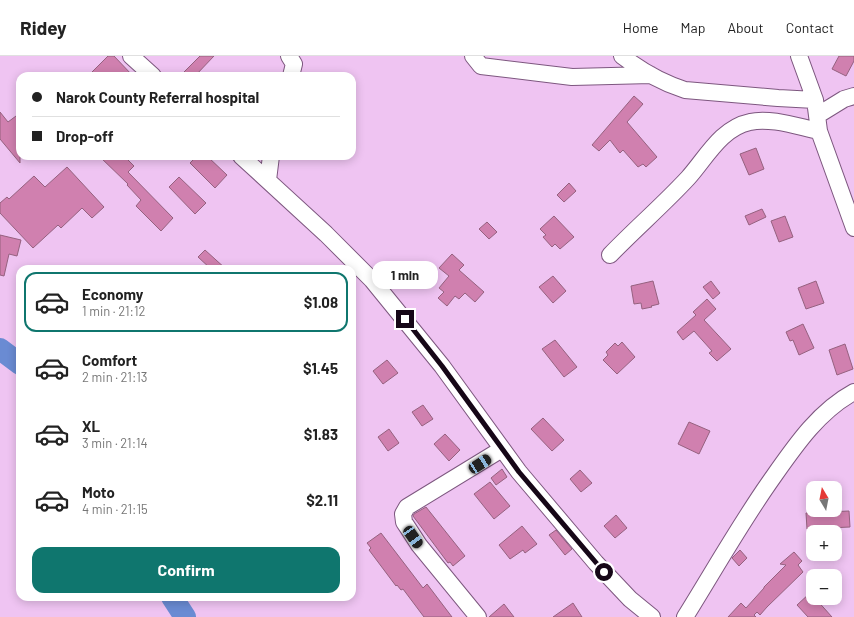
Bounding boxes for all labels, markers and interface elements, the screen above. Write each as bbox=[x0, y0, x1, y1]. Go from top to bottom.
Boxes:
text: Ridey bbox=[20, 16, 67, 39]
text: Home bbox=[623, 19, 659, 36]
text: Map bbox=[681, 19, 705, 36]
text: About bbox=[727, 19, 764, 36]
text: Contact bbox=[786, 19, 834, 36]
text: Narok County Referral hospital bbox=[56, 88, 259, 106]
text: Drop-off bbox=[56, 127, 114, 145]
callout: 1 min bbox=[372, 261, 438, 289]
text: 1 min bbox=[391, 267, 419, 283]
icon: car bbox=[34, 284, 70, 320]
text: Economy bbox=[82, 285, 143, 303]
text: $1.08 bbox=[304, 293, 338, 311]
text: 1 min · 21:12 bbox=[82, 303, 145, 319]
route end bbox=[396, 310, 414, 328]
icon: car bbox=[34, 350, 70, 386]
text: Comfort bbox=[82, 351, 137, 369]
text: $1.45 bbox=[303, 359, 338, 377]
text: 2 min · 21:13 bbox=[82, 369, 148, 385]
icon: car bbox=[34, 416, 70, 452]
text: XL bbox=[82, 417, 100, 435]
text: $1.83 bbox=[304, 425, 338, 443]
text: 3 min · 21:14 bbox=[82, 435, 148, 451]
car bbox=[467, 452, 493, 476]
north arrow bbox=[806, 481, 842, 517]
map controls bbox=[806, 481, 842, 605]
icon: car bbox=[34, 482, 70, 518]
text: Moto bbox=[82, 483, 115, 501]
text: $2.11 bbox=[306, 491, 338, 509]
text: 4 min · 21:15 bbox=[82, 501, 148, 517]
car bbox=[401, 524, 425, 550]
button: + bbox=[806, 525, 842, 561]
button: Confirm bbox=[32, 547, 340, 593]
route start bbox=[595, 563, 613, 581]
button: − bbox=[806, 569, 842, 605]

